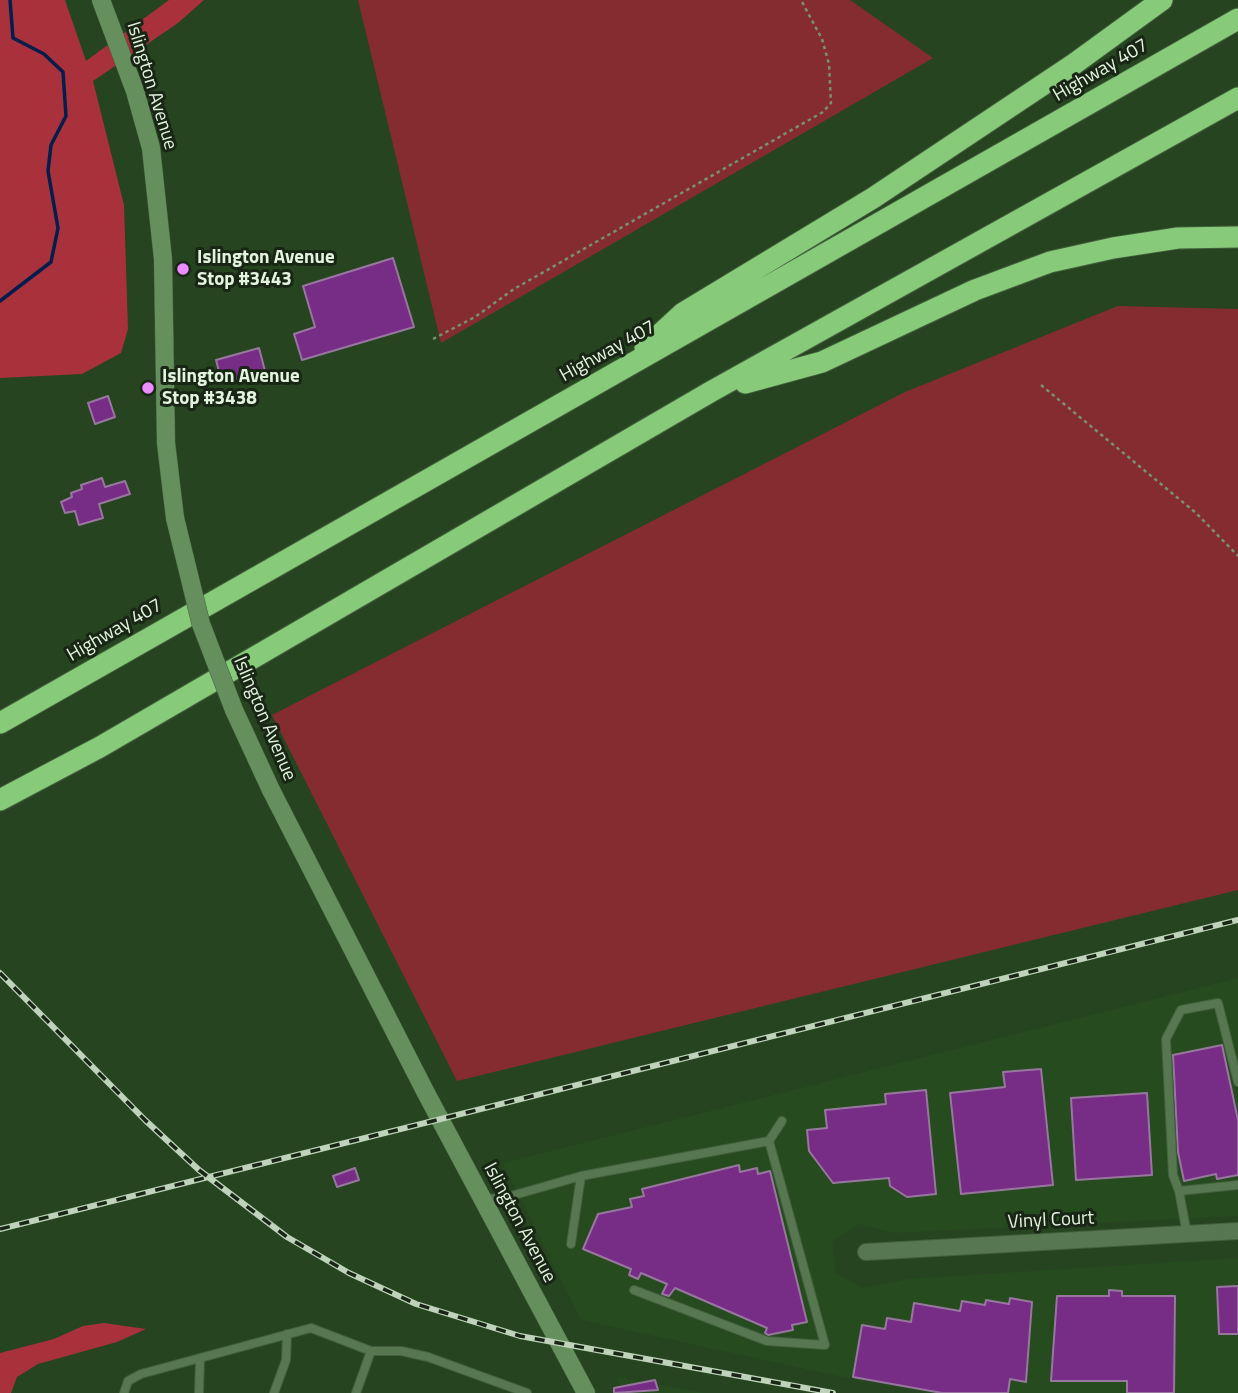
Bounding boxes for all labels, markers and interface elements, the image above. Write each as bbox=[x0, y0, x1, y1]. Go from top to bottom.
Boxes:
street label: Islington Avenue bbox=[121, 19, 181, 153]
street label: Highway 407 bbox=[1049, 35, 1153, 107]
place label: Islington Avenue Stop #3443 bbox=[197, 247, 335, 291]
marker: Islington Avenue Stop #3443 bbox=[175, 261, 191, 277]
street label: Highway 407 bbox=[556, 316, 660, 388]
place label: Islington Avenue Stop #3438 bbox=[162, 366, 300, 410]
marker: Islington Avenue Stop #3438 bbox=[140, 380, 156, 396]
street label: Highway 407 bbox=[63, 595, 167, 667]
street label: Islington Avenue bbox=[228, 654, 300, 784]
street label: Islington Avenue bbox=[478, 1159, 560, 1287]
street label: Vinyl Court bbox=[1007, 1207, 1095, 1235]

